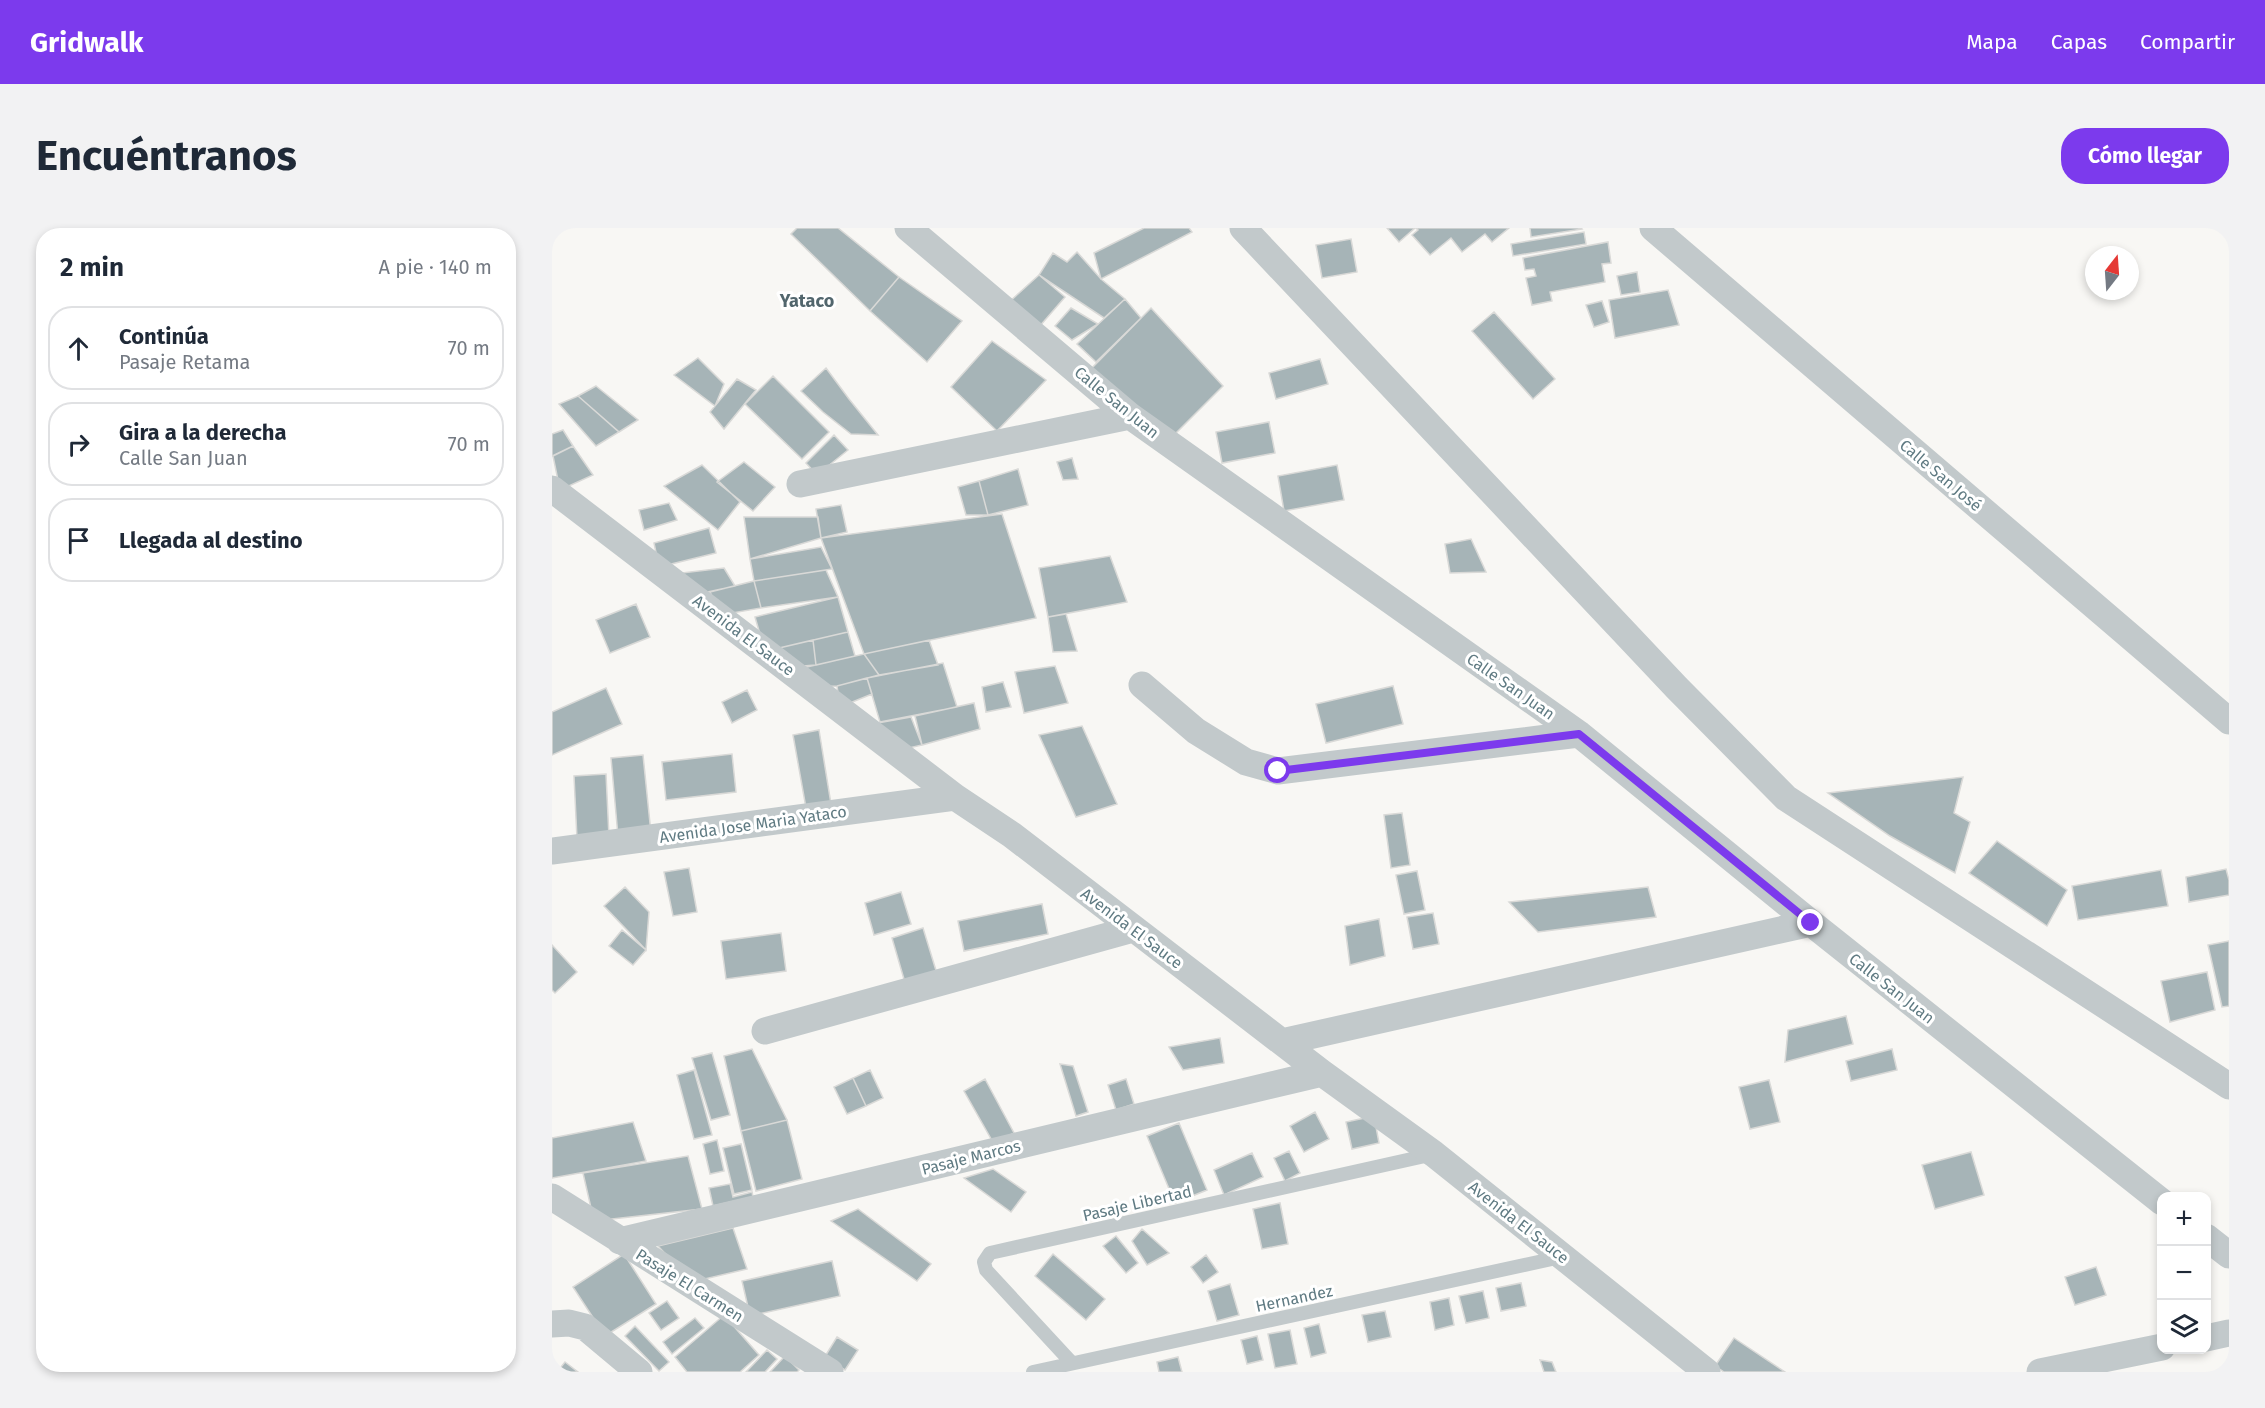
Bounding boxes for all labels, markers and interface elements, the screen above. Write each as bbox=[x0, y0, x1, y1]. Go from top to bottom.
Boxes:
text: Gridwalk bbox=[30, 26, 143, 59]
text: Mapa bbox=[1966, 29, 2018, 55]
text: Capas bbox=[2051, 29, 2107, 55]
text: Compartir bbox=[2140, 29, 2235, 55]
button: Cómo llegar bbox=[2061, 128, 2229, 184]
text: Encuéntranos bbox=[36, 131, 297, 181]
north arrow bbox=[2085, 246, 2139, 300]
text: 2 min bbox=[60, 252, 124, 283]
text: A pie · 140 m bbox=[379, 255, 492, 279]
district label: Yataco bbox=[779, 290, 834, 312]
text: Continúa bbox=[119, 323, 209, 350]
icon: ahead bbox=[62, 332, 95, 365]
text: 70 m bbox=[448, 336, 490, 360]
text: Pasaje Retama bbox=[119, 350, 251, 374]
street label: Calle San Juan bbox=[1071, 363, 1163, 442]
text: Gira a la derecha bbox=[119, 419, 287, 446]
icon: right bbox=[62, 428, 95, 461]
text: 70 m bbox=[448, 432, 490, 456]
street label: Calle San José bbox=[1896, 436, 1985, 515]
text: Calle San Juan bbox=[119, 446, 248, 470]
icon: arrive bbox=[62, 524, 95, 557]
text: Llegada al destino bbox=[119, 527, 303, 554]
street label: Avenida El Sauce bbox=[689, 591, 798, 680]
street label: Calle San Juan bbox=[1463, 649, 1558, 724]
route start bbox=[1264, 757, 1290, 783]
street label: Avenida Jose Maria Yataco bbox=[658, 802, 848, 847]
street label: Avenida El Sauce bbox=[1077, 884, 1186, 973]
route end bbox=[1797, 909, 1823, 935]
street label: Calle San Juan bbox=[1845, 949, 1938, 1028]
street label: Pasaje Marcos bbox=[920, 1136, 1023, 1179]
street label: Avenida El Sauce bbox=[1465, 1177, 1573, 1268]
street label: Pasaje Libertad bbox=[1081, 1182, 1193, 1225]
map controls bbox=[2157, 1192, 2211, 1354]
button: + bbox=[2157, 1192, 2211, 1246]
street label: Pasaje El Carmen bbox=[632, 1245, 747, 1326]
button: − bbox=[2157, 1246, 2211, 1300]
street label: Hernandez bbox=[1254, 1281, 1334, 1316]
button: layers bbox=[2157, 1300, 2211, 1354]

